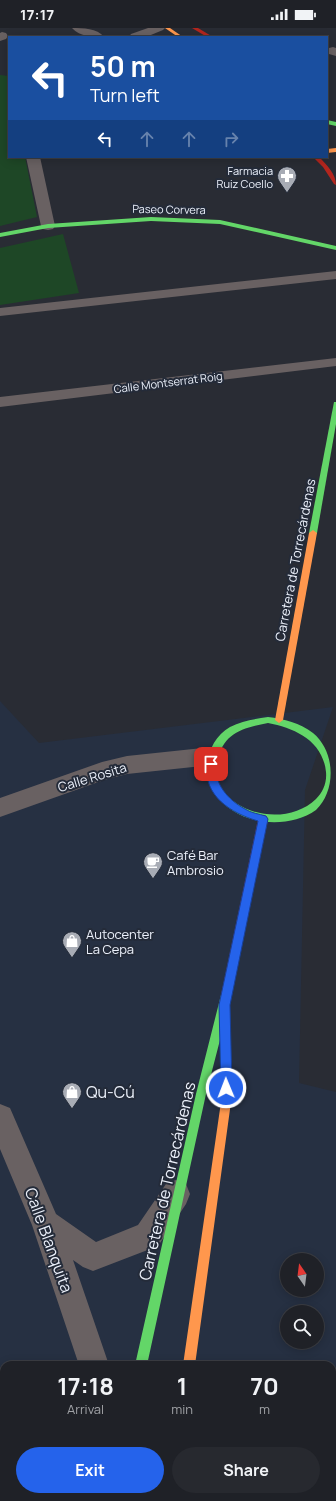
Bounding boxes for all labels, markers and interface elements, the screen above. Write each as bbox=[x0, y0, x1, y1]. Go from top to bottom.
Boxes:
text: 17:17 bbox=[20, 4, 54, 25]
text: 50 m bbox=[90, 47, 156, 85]
icon: left bbox=[24, 52, 76, 104]
text: Turn left bbox=[90, 83, 160, 107]
icon: left bbox=[94, 128, 116, 150]
icon: ahead bbox=[136, 128, 158, 150]
icon: ahead bbox=[178, 128, 200, 150]
icon: right bbox=[220, 128, 242, 150]
place label: Farmacia Ruiz Coello bbox=[216, 163, 273, 191]
pharmacy icon: Farmacia Ruiz Coello bbox=[276, 165, 298, 193]
street label: Paseo Corvera bbox=[132, 201, 206, 217]
street label: Calle Montserrat Roig bbox=[113, 368, 223, 396]
street label: Carretera de Torrecárdenas bbox=[270, 477, 320, 643]
pin bbox=[194, 747, 228, 781]
icon: arrive bbox=[200, 753, 222, 775]
street label: Calle Rosita bbox=[55, 758, 129, 796]
place label: Café Bar Ambrosio bbox=[167, 846, 224, 879]
cafe icon: Café Bar Ambrosio bbox=[142, 851, 164, 879]
place label: Autocenter La Cepa bbox=[86, 925, 154, 958]
shop icon: Autocenter La Cepa bbox=[61, 930, 83, 958]
position arrow bbox=[205, 1067, 247, 1109]
street label: Carretera de Torrecárdenas bbox=[133, 1080, 201, 1282]
shop icon: Qu-Cú bbox=[61, 1081, 83, 1109]
place label: Qu-Cú bbox=[86, 1081, 135, 1103]
street label: Calle Blanquita bbox=[20, 1184, 78, 1296]
north arrow bbox=[280, 1253, 324, 1297]
map controls bbox=[280, 1253, 324, 1349]
button: search bbox=[280, 1305, 324, 1349]
text: 17:18 bbox=[57, 1369, 114, 1402]
text: 1 bbox=[177, 1369, 187, 1402]
text: 70 bbox=[250, 1369, 279, 1402]
text: Arrival bbox=[67, 1400, 104, 1418]
text: min bbox=[171, 1400, 193, 1418]
text: m bbox=[259, 1400, 270, 1418]
button: Exit bbox=[16, 1447, 164, 1493]
button: Share bbox=[172, 1447, 320, 1493]

